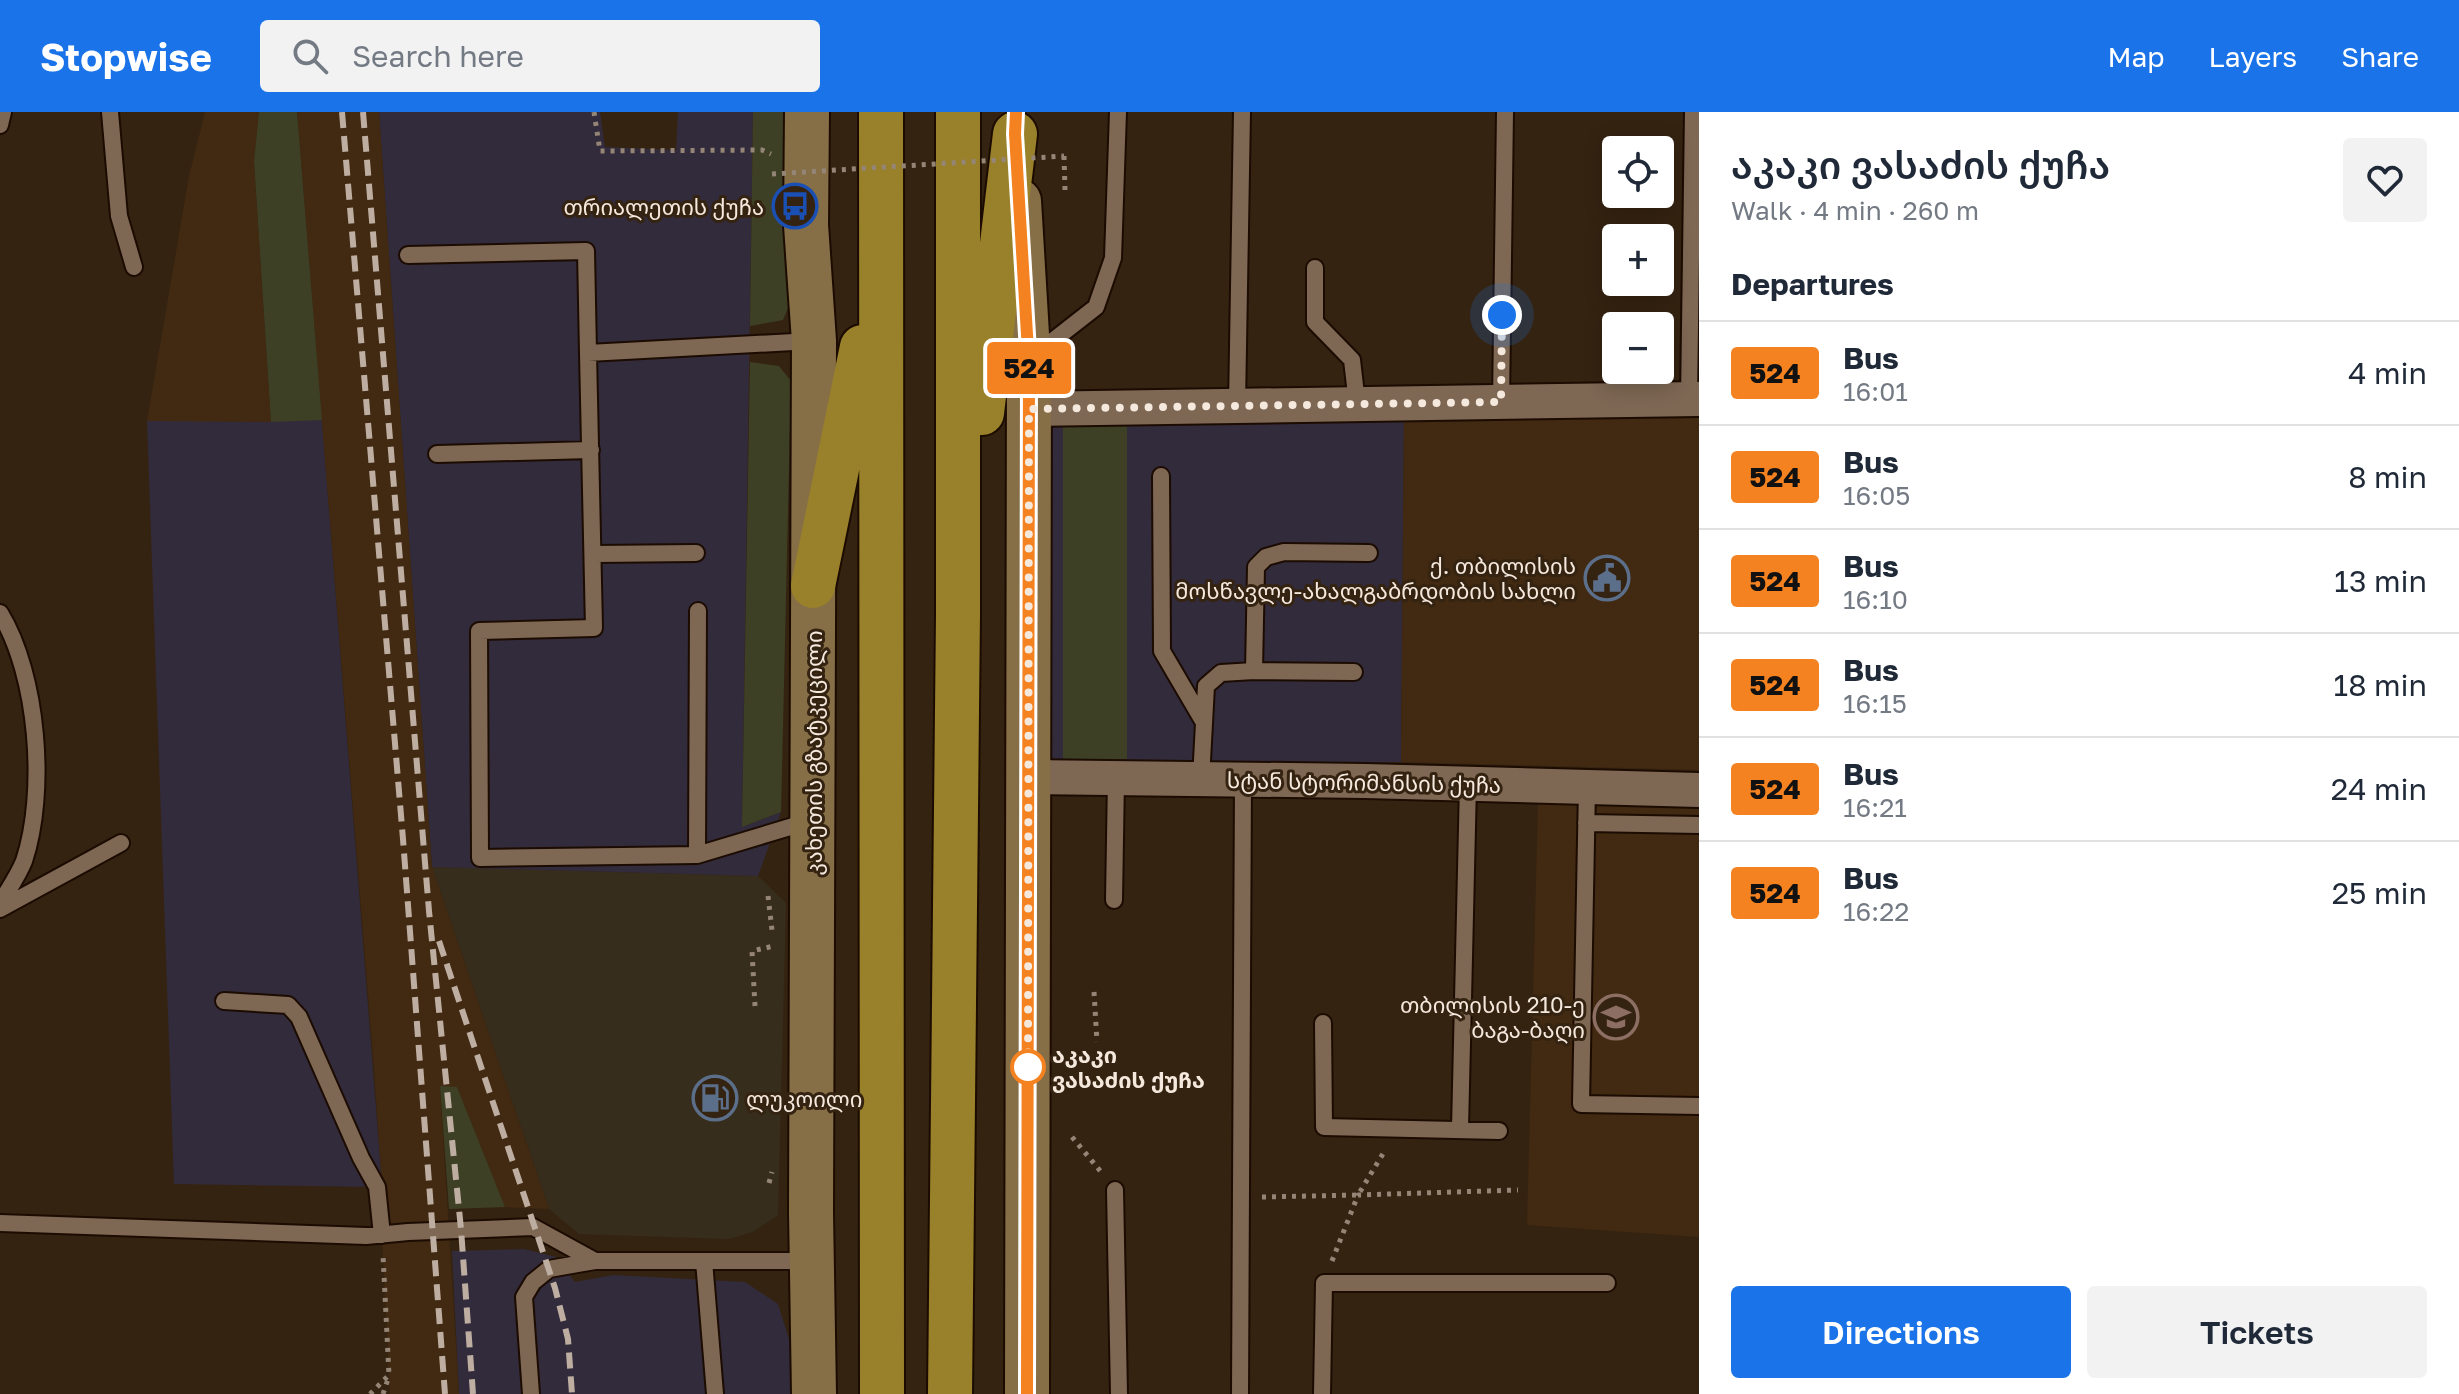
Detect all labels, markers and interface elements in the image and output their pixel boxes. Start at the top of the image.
search box [260,20,820,92]
text: Stopwise [40,34,212,79]
icon: search [288,34,332,78]
text: Search here [352,38,524,74]
text: Map [2107,40,2165,73]
text: Layers [2209,40,2297,73]
text: Share [2341,40,2419,73]
map controls [1602,136,1674,384]
button: locate [1602,136,1674,208]
button: heart [2343,138,2427,222]
text: აკაკი ვასაძის ქუჩა [1731,142,2110,187]
bus stop icon: თრიალეთის ქუჩა [771,182,819,230]
place label: თრიალეთის ქუჩა [563,193,764,221]
text: Walk · 4 min · 260 m [1731,195,1979,226]
button: + [1602,224,1674,296]
text: Departures [1731,266,1894,302]
your location [1482,295,1522,335]
button: − [1602,312,1674,384]
text: Bus [1843,340,1899,376]
line badge: 524 [983,342,1075,394]
text: 524 [1003,351,1055,384]
text: 4 min [2348,355,2427,391]
text: 524 [1749,356,1801,389]
text: 16:01 [1843,376,1908,407]
text: Bus [1843,444,1899,480]
text: 8 min [2348,459,2427,495]
text: 524 [1749,460,1801,493]
text: 16:05 [1843,480,1910,511]
text: Bus [1843,548,1899,584]
place label: ქ. თბილისის მოსწავლე-ახალგაბრდობის სახლი [1175,552,1576,605]
public building icon: ქ. თბილისის მოსწავლე-ახალგაბრდობის სახლი [1583,554,1631,602]
text: 13 min [2334,563,2427,599]
text: 524 [1749,564,1801,597]
text: 16:10 [1843,584,1908,615]
street label: კახეთის გზატკეცილი [800,630,828,876]
text: Bus [1843,652,1899,688]
text: 18 min [2334,667,2427,703]
text: 524 [1749,668,1801,701]
text: 16:15 [1843,688,1907,719]
text: Bus [1843,756,1899,792]
street label: სტან სტორიმანსის ქუჩა [1227,766,1501,798]
text: 24 min [2331,771,2427,807]
text: 524 [1749,772,1801,805]
text: 16:21 [1843,792,1907,823]
text: Bus [1843,860,1899,896]
text: 25 min [2332,875,2427,911]
text: 524 [1749,876,1801,909]
text: 16:22 [1843,896,1909,927]
place label: თბილისის 210-ე ბაგა-ბაღი [1400,991,1585,1044]
school or university icon: თბილისის 210-ე ბაგა-ბაღი [1592,993,1640,1041]
place label: აკაკი ვასაძის ქუჩა [1052,1041,1205,1093]
marker: აკაკი ვასაძის ქუჩა [1011,1050,1045,1084]
fuel station icon: ლუკოილი [691,1074,739,1122]
place label: ლუკოილი [746,1085,862,1113]
button: Directions [1731,1286,2071,1378]
button: Tickets [2087,1286,2427,1378]

